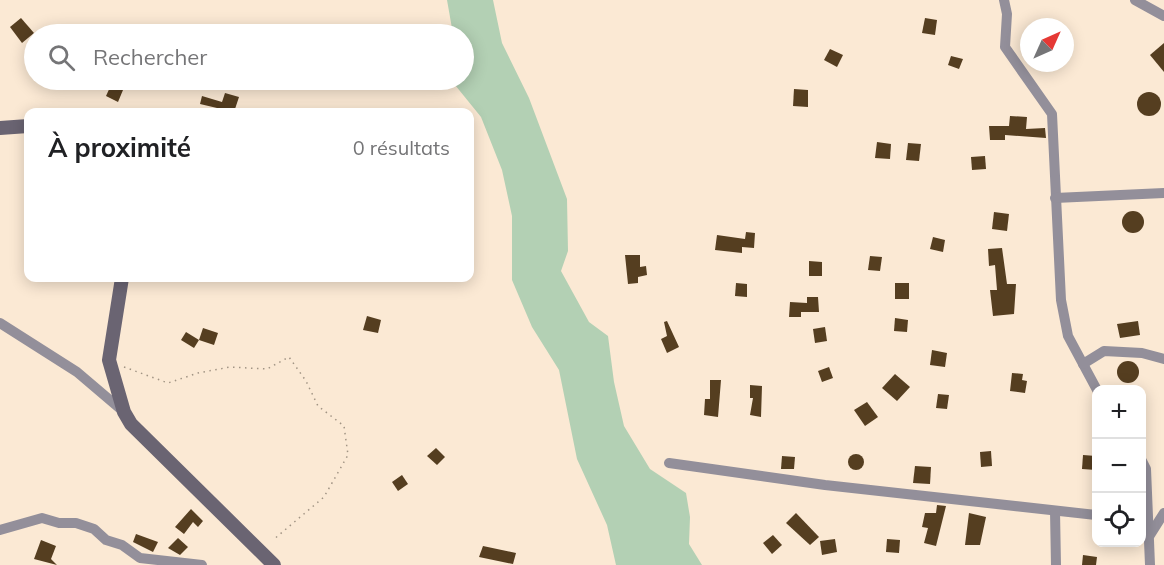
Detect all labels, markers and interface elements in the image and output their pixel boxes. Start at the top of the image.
north arrow [1020,18,1074,72]
search box [24,24,474,90]
icon: search [45,41,78,74]
text: Rechercher [93,43,207,71]
text: À proximité [48,131,191,164]
text: 0 résultats [353,135,450,160]
map controls [1092,385,1146,547]
button: + [1092,385,1146,439]
button: − [1092,439,1146,493]
button: locate [1092,493,1146,547]

